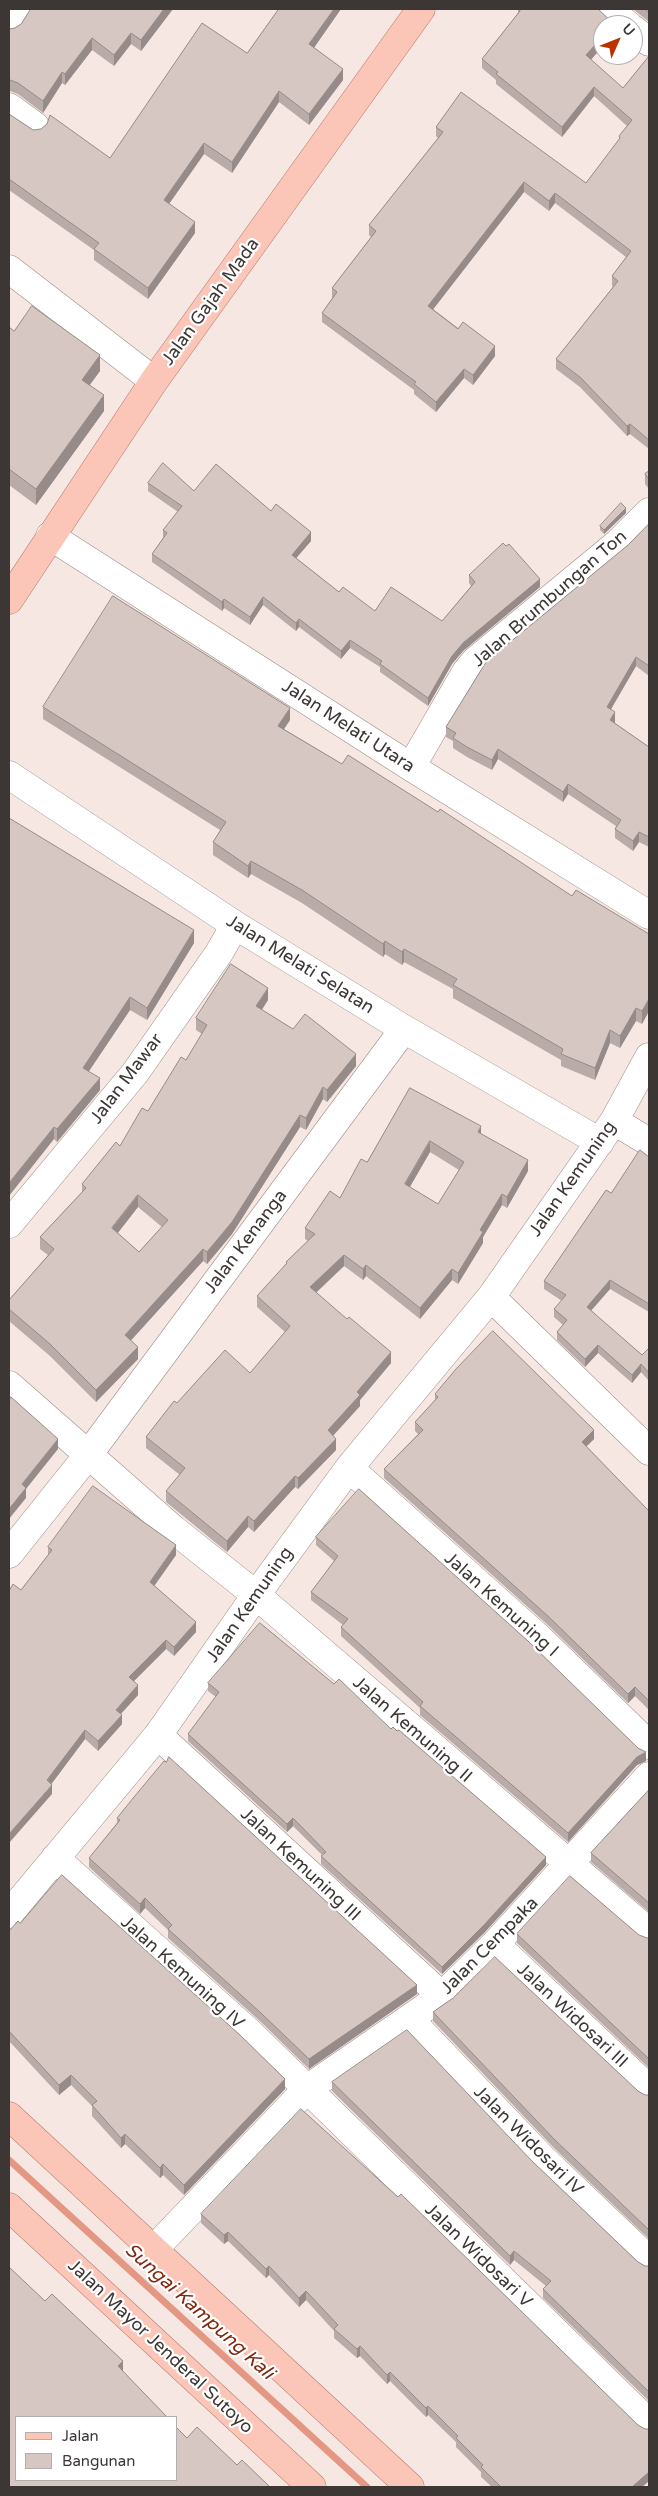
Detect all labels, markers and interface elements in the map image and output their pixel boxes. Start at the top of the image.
north arrow [593,15,643,65]
text: U [619,20,638,40]
street label: Jalan Gajah Mada [158,234,264,370]
street label: Jalan Brumbungan Ton [468,526,632,672]
street label: Jalan Melati Utara [278,676,418,778]
street label: Jalan Melati Selatan [222,911,378,1019]
street label: Jalan Mawar [86,1030,168,1128]
street label: Jalan Kemuning [525,1117,621,1241]
street label: Jalan Kenanga [200,1186,292,1298]
street label: Jalan Kemuning [202,1543,298,1667]
street label: Jalan Kemuning I [440,1548,562,1662]
street label: Jalan Kemuning II [348,1672,476,1788]
street label: Jalan Kemuning III [236,1804,364,1926]
street label: Jalan Cempaka [437,1893,543,1999]
street label: Jalan Kemuning IV [116,1912,248,2034]
street label: Jalan Widosari III [512,1959,632,2073]
street label: Jalan Widosari IV [469,2082,587,2200]
street label: Jalan Widosari V [420,2199,536,2313]
water label: Sungai Kampung Kali [120,2239,278,2385]
street label: Jalan Mayor Jenderal Sutoyo [63,2255,257,2439]
legend [15,2416,178,2481]
text: Bangunan [62,2452,135,2470]

